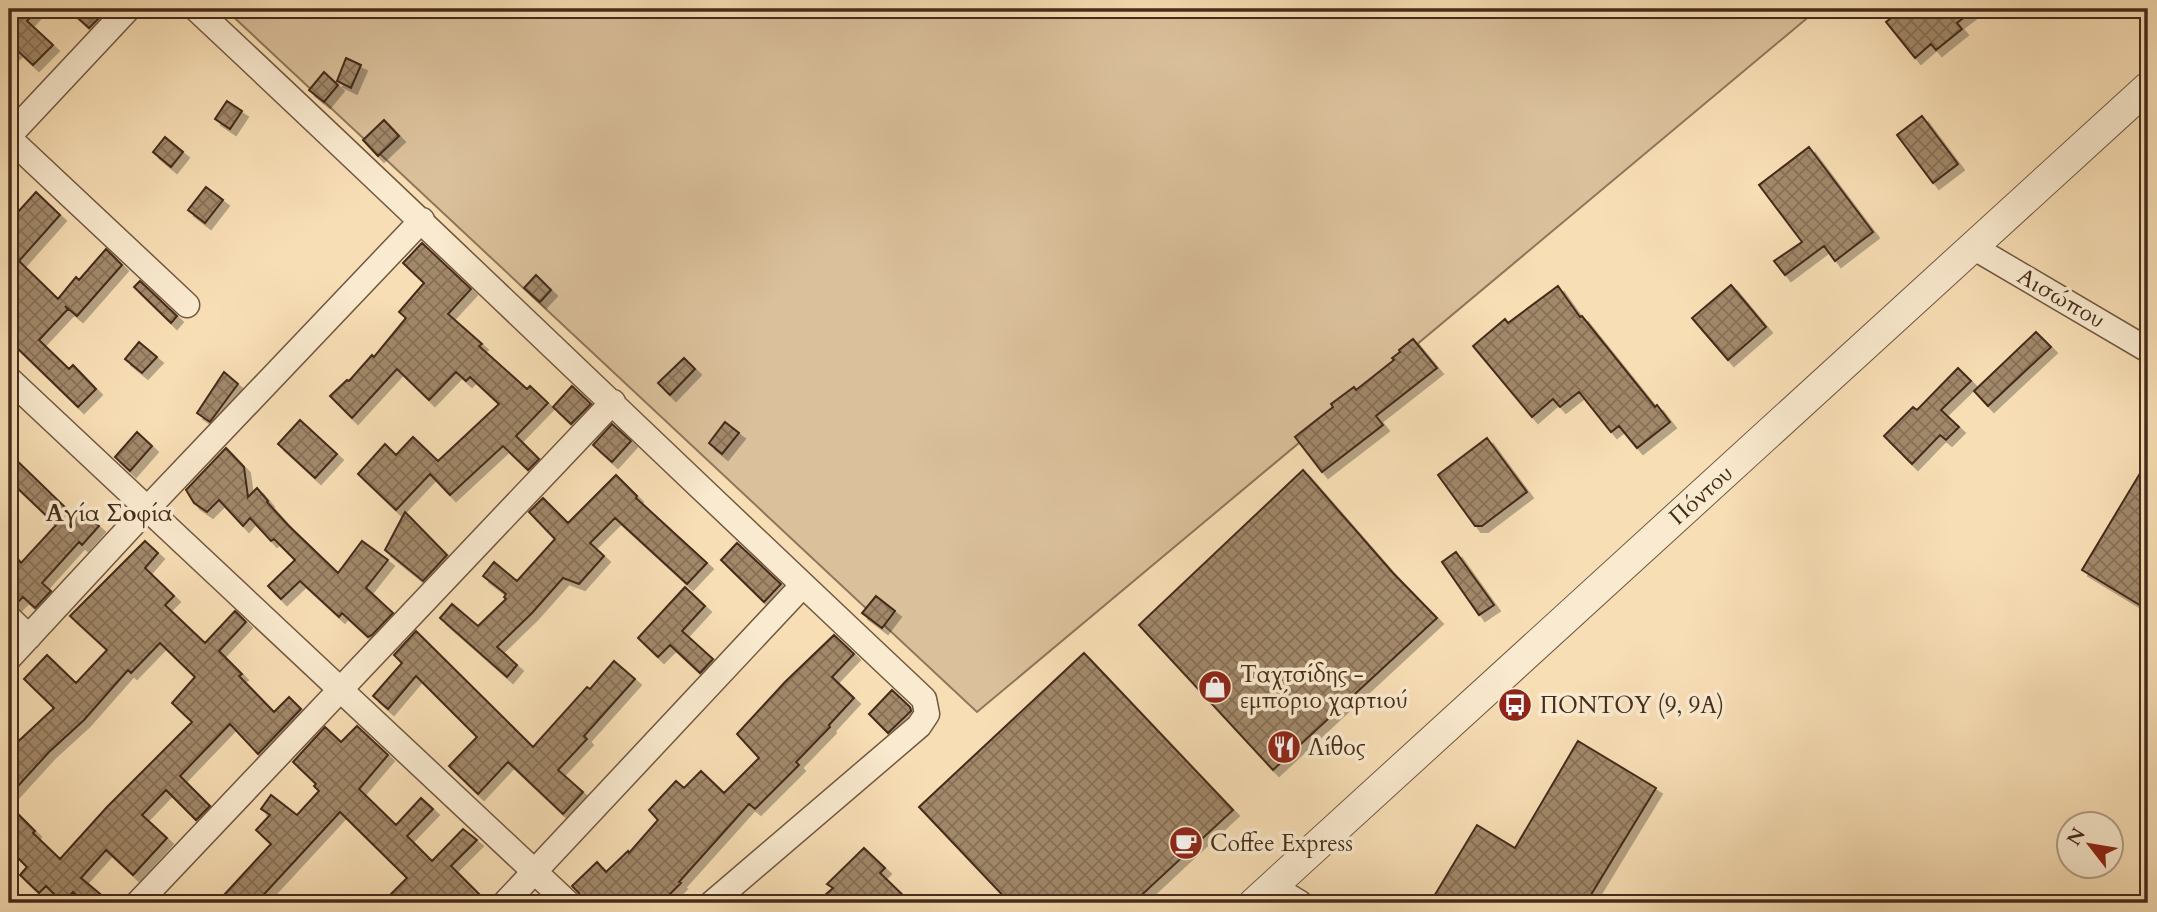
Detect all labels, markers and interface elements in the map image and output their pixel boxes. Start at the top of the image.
street label: Αισώπου [2012,261,2110,335]
street label: Πόντου [1662,458,1740,532]
district label: Αγία Σοφία [46,497,173,530]
place label: Ταχτσίδης - εμπόριο χαρτιού [1240,659,1408,716]
shop icon: Ταχτσίδης - εμπόριο χαρτιού [1196,668,1234,706]
bus stop icon: ΠΟΝΤΟΥ (9, 9Α) [1496,686,1534,724]
place label: ΠΟΝΤΟΥ (9, 9Α) [1540,690,1724,721]
restaurant icon: Λίθος [1265,728,1303,766]
place label: Λίθος [1308,732,1366,763]
north arrow [2056,810,2126,880]
text: N [2061,823,2092,851]
cafe icon: Coffee Express [1167,824,1205,862]
place label: Coffee Express [1210,828,1353,859]

